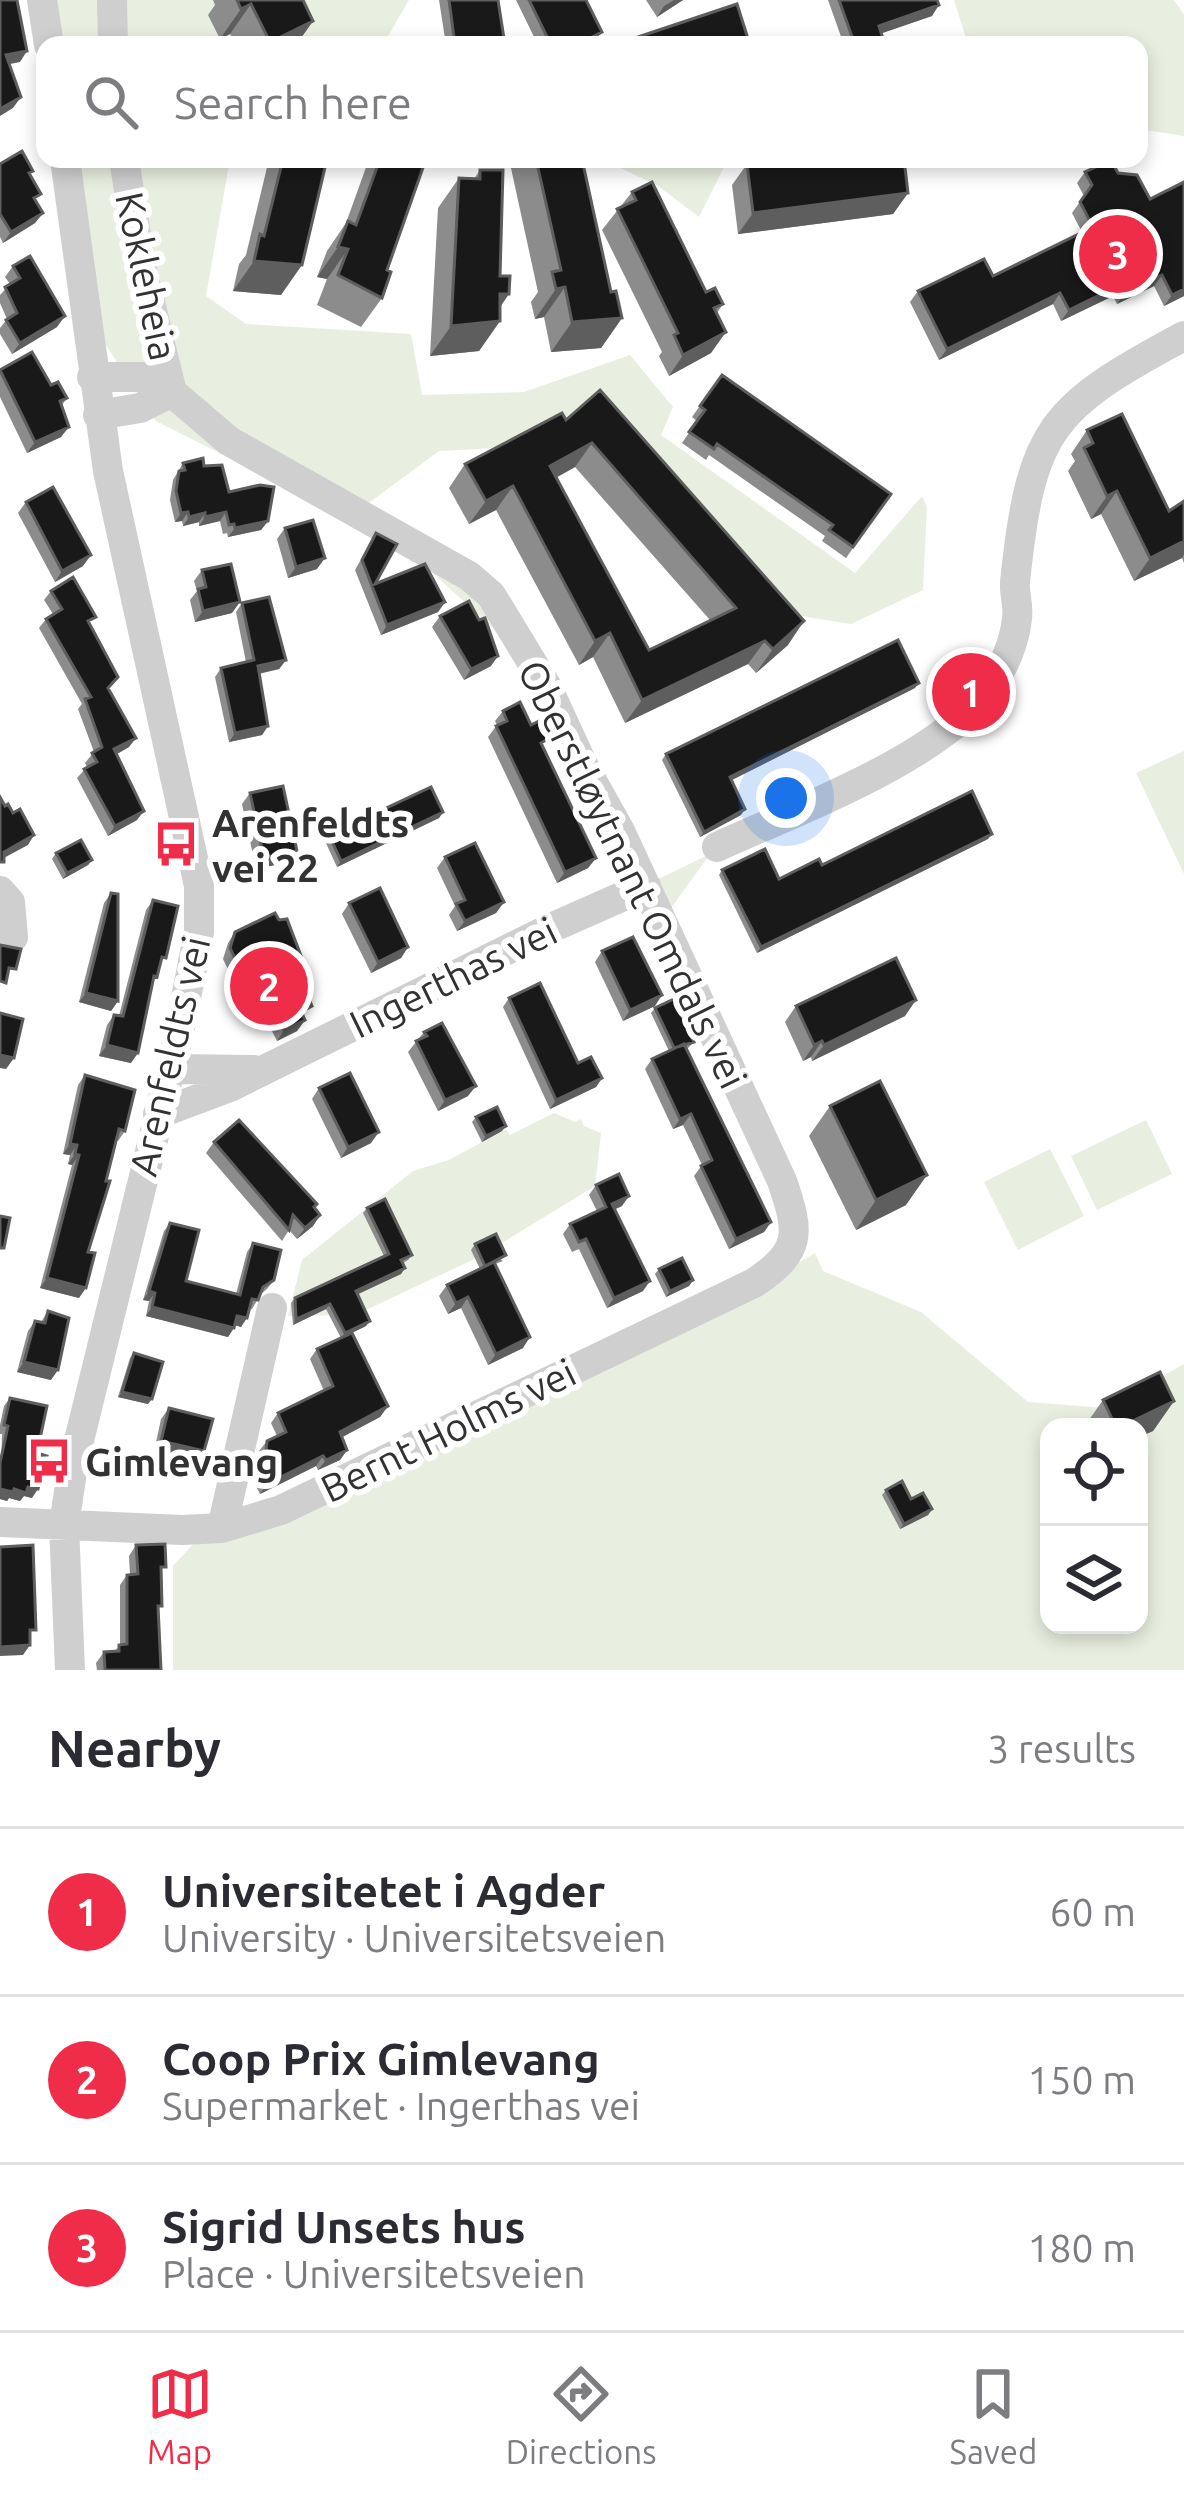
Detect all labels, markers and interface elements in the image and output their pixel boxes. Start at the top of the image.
search box [36,36,1148,168]
icon: search [78,69,144,135]
text: Search here [174,77,412,128]
street label: Kokleheia [108,188,186,364]
pin: 3 [1079,209,1157,299]
pin: 1 [932,647,1010,737]
street label: Oberstløytnant Omdals vei [511,653,755,1095]
your location [756,768,816,828]
place label: Arenfeldts vei 22 [212,801,409,889]
bus stop icon: Arenfeldts vei 22 [151,819,201,869]
street label: Ingerthas vei [343,908,563,1046]
street label: Arenfeldts vei [121,932,217,1180]
pin: 2 [230,941,308,1031]
street label: Bernt Holms vei [314,1350,582,1510]
map controls [1040,1418,1148,1634]
button: locate [1040,1418,1148,1526]
bus stop icon: Gimlevang [24,1436,74,1486]
place label: Gimlevang [85,1440,278,1483]
button: layers [1040,1526,1148,1634]
text: Nearby [48,1719,221,1777]
text: 3 results [987,1727,1136,1770]
text: Universitetet i Agder [162,1865,605,1916]
text: 1 [76,1890,98,1933]
text: 60 m [1049,1890,1136,1933]
text: University · Universitetsveien [162,1916,666,1959]
text: Coop Prix Gimlevang [162,2033,600,2084]
text: 2 [76,2058,98,2101]
text: 150 m [1027,2058,1136,2101]
text: Supermarket · Ingerthas vei [162,2084,640,2127]
text: Sigrid Unsets hus [162,2201,525,2252]
text: 3 [76,2226,98,2269]
text: 180 m [1027,2226,1136,2269]
text: Place · Universitetsveien [162,2252,585,2295]
tab: Map [147,2361,213,2470]
tab: Directions [506,2361,656,2470]
tab: Saved [950,2361,1037,2470]

